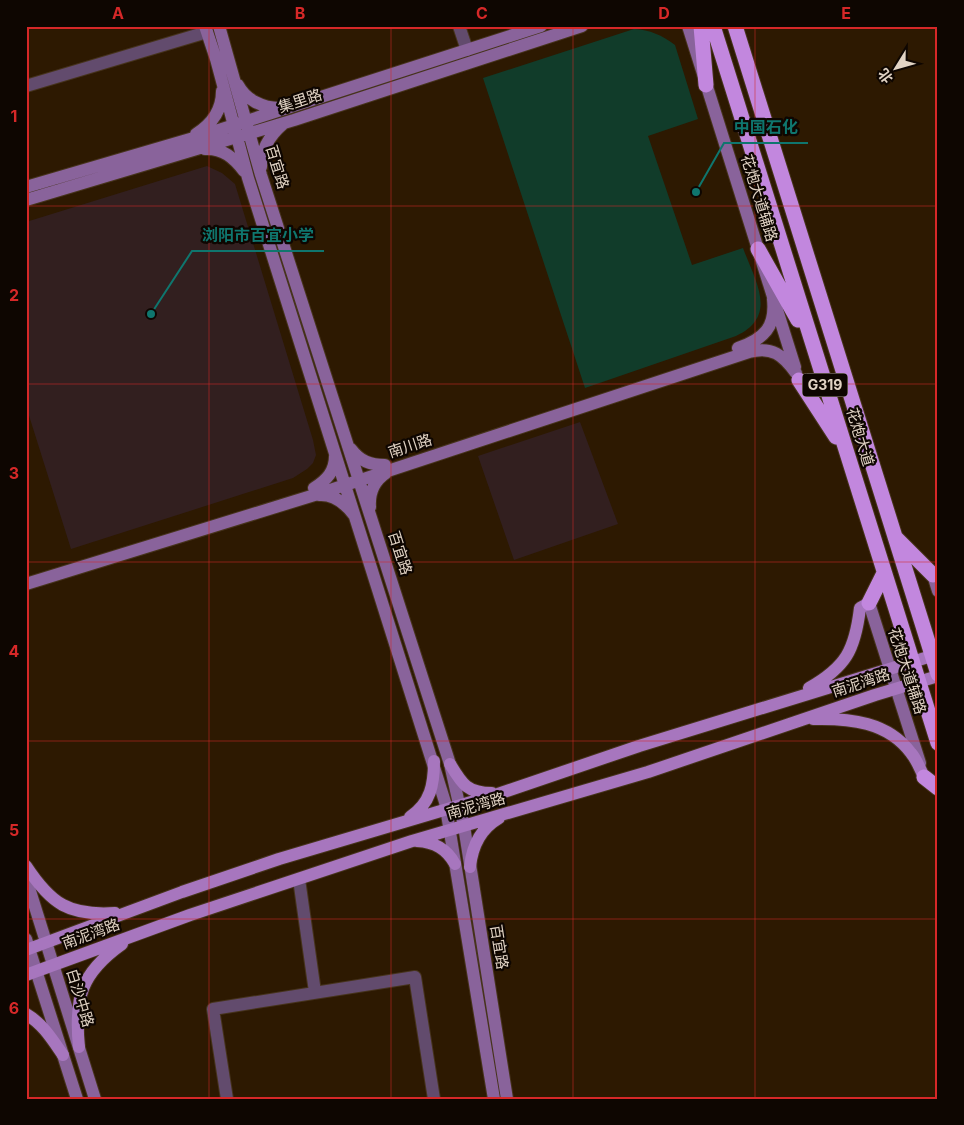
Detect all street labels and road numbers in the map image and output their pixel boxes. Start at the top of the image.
street label: 集里路 [276,85,324,117]
street label: 百宜路 [262,143,293,191]
street label: 花炮大道辅路 [737,152,782,244]
road number: G319 [802,374,848,396]
street label: 花炮大道 [843,405,878,468]
street label: 南川路 [386,430,434,462]
street label: 百宜路 [384,529,416,577]
street label: 花炮大道辅路 [885,625,930,717]
street label: 南泥湾路 [829,664,892,701]
street label: 南泥湾路 [444,788,507,823]
street label: 南泥湾路 [59,914,122,953]
street label: 百宜路 [487,923,512,971]
street label: 白沙中路 [63,966,98,1029]

